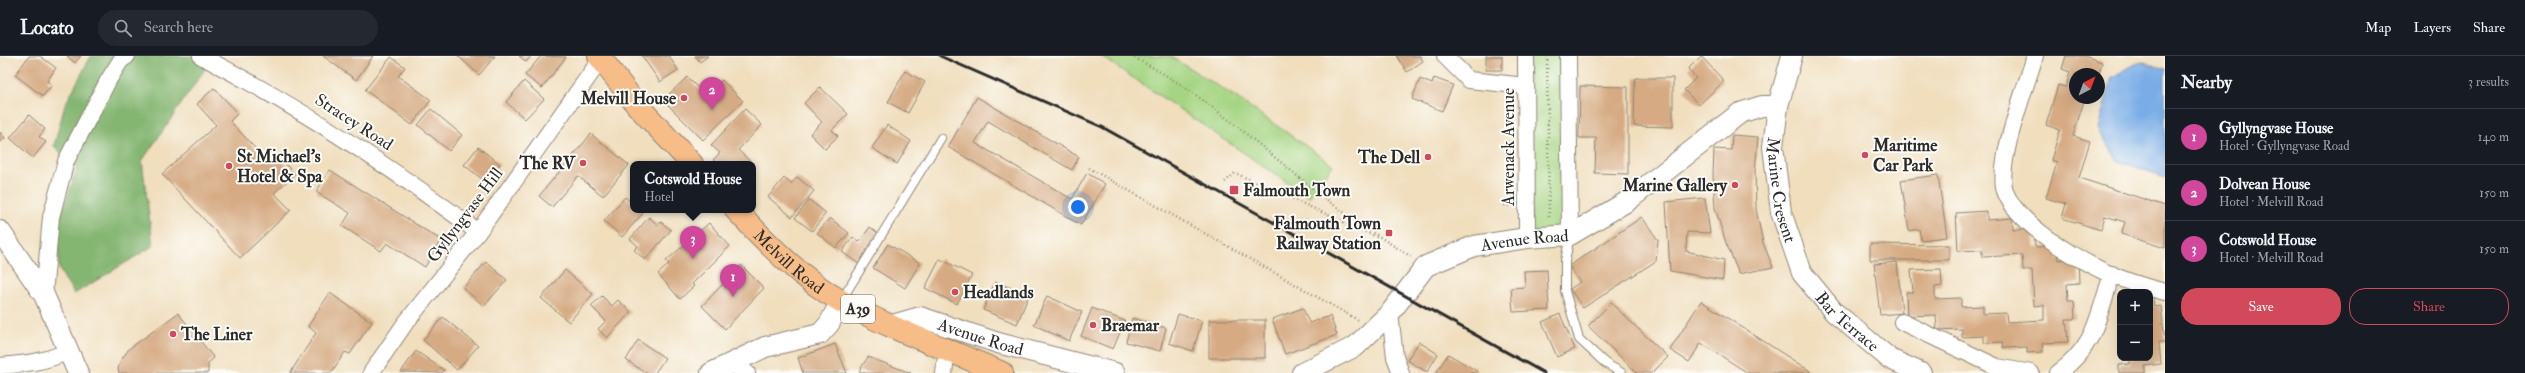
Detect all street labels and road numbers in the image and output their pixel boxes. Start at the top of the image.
street label: Arwenack Avenue [1498,88,1519,207]
street label: Stracey Road [310,89,398,156]
street label: Marine Cresent [1762,136,1801,246]
street label: Gyllyngvase Hill [423,163,509,267]
street label: Melvill Road [749,225,829,299]
street label: Avenue Road [1478,225,1570,256]
street label: Bar Terrace [1811,287,1884,356]
road number: A39 [841,295,875,323]
street label: Avenue Road [934,313,1026,360]

